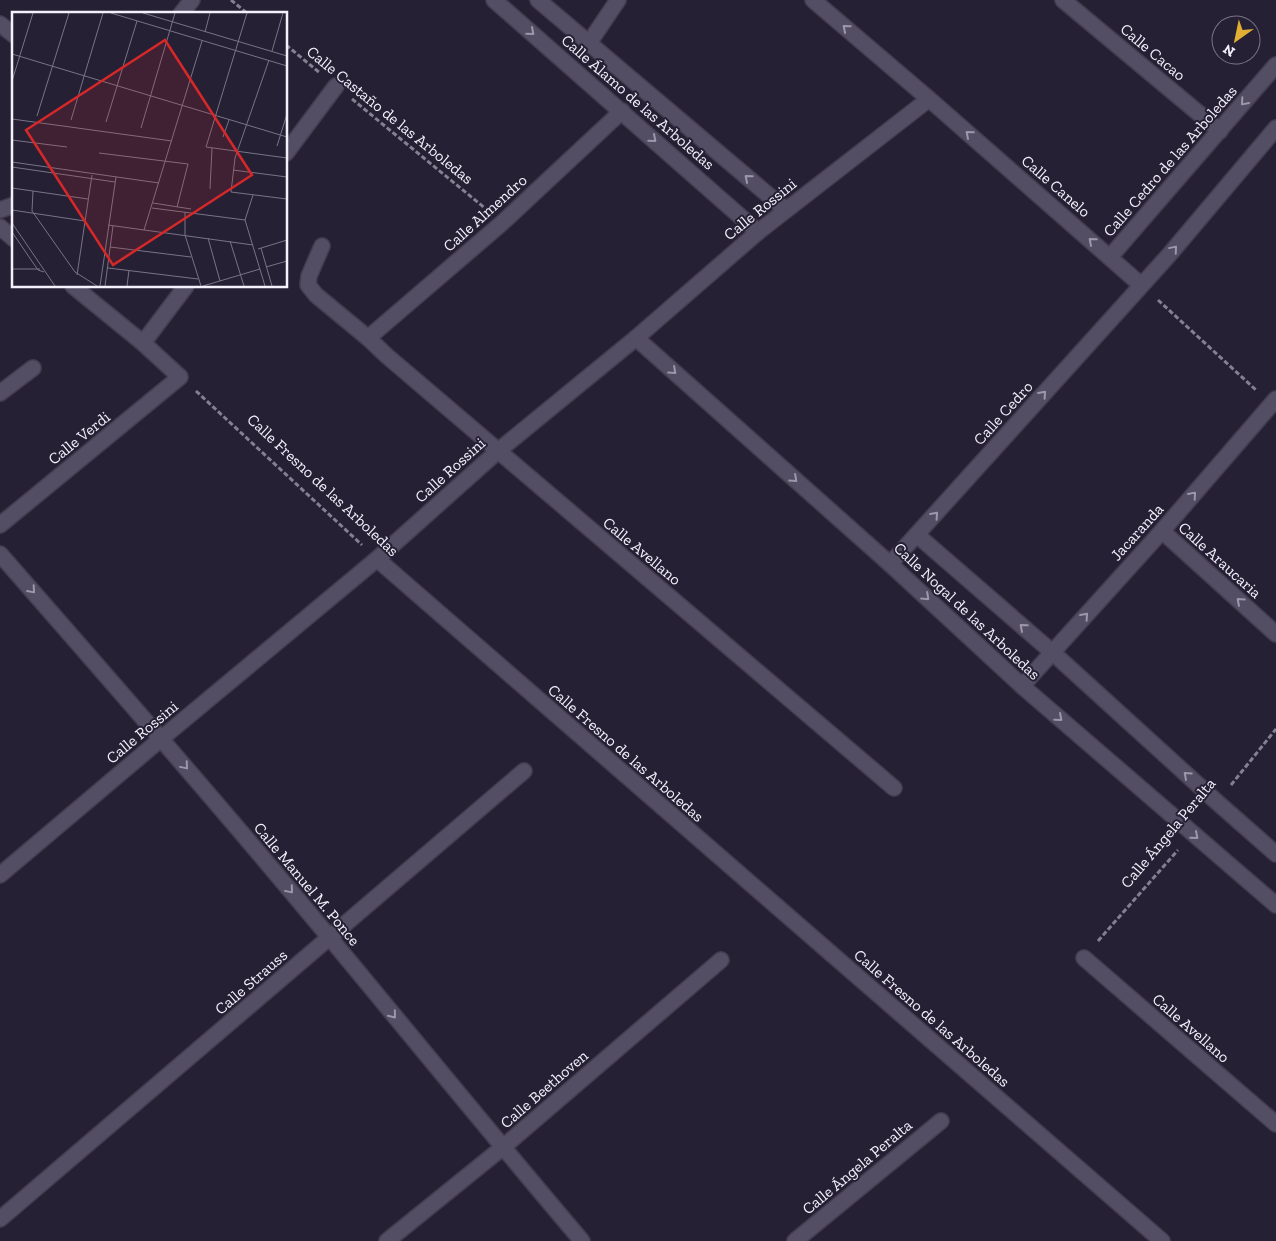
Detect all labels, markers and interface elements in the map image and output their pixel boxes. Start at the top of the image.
inset map [12,12,288,288]
north arrow [1211,15,1261,65]
street label: Calle Cacao [1117,19,1189,85]
one-way arrow [842,25,851,34]
one-way arrow [525,26,534,35]
street label: Calle Álamo de las Arboledas [558,30,718,174]
text: N [1220,40,1238,61]
street label: Calle Castaño de las Arboledas [303,42,477,188]
street label: Calle Cedro de las Arboledas [1099,82,1241,240]
one-way arrow [1241,97,1250,106]
one-way arrow [966,130,975,139]
one-way arrow [648,133,657,142]
street label: Calle Canelo [1018,151,1094,221]
street label: Calle Almendro [439,170,531,256]
street label: Calle Rossini [720,174,800,244]
one-way arrow [745,175,754,184]
one-way arrow [1088,237,1097,246]
one-way arrow [1168,245,1177,254]
one-way arrow [667,365,676,374]
street label: Calle Cedro [969,377,1037,449]
one-way arrow [1038,390,1047,399]
street label: Calle Verdi [44,407,114,469]
street label: Calle Fresno de las Arboledas [243,410,403,560]
street label: Calle Rossini [411,433,489,506]
one-way arrow [789,473,798,482]
one-way arrow [1188,492,1196,501]
street label: Jacaranda [1107,499,1168,564]
one-way arrow [929,511,938,520]
street label: Calle Avellano [599,513,685,589]
street label: Calle Araucaria [1175,518,1266,602]
street label: Calle Nogal de las Arboledas [890,538,1044,684]
one-way arrow [26,585,35,594]
one-way arrow [921,591,930,600]
one-way arrow [1236,598,1245,607]
one-way arrow [1079,613,1088,622]
one-way arrow [1020,624,1029,633]
street label: Calle Fresno de las Arboledas [544,680,708,826]
street label: Calle Rossini [102,696,182,767]
one-way arrow [1053,712,1062,721]
one-way arrow [179,760,188,769]
one-way arrow [1184,772,1193,781]
street label: Calle Ángela Peralta [1117,774,1220,892]
street label: Calle Manuel M. Ponce [250,818,364,950]
one-way arrow [1189,830,1198,839]
one-way arrow [284,884,293,893]
street label: Calle Strauss [211,945,291,1019]
street label: Calle Fresno de las Arboledas [850,945,1014,1091]
street label: Calle Avellano [1149,989,1233,1067]
one-way arrow [388,1009,396,1018]
street label: Calle Beethoven [496,1045,592,1132]
street label: Calle Ángela Peralta [798,1115,916,1218]

